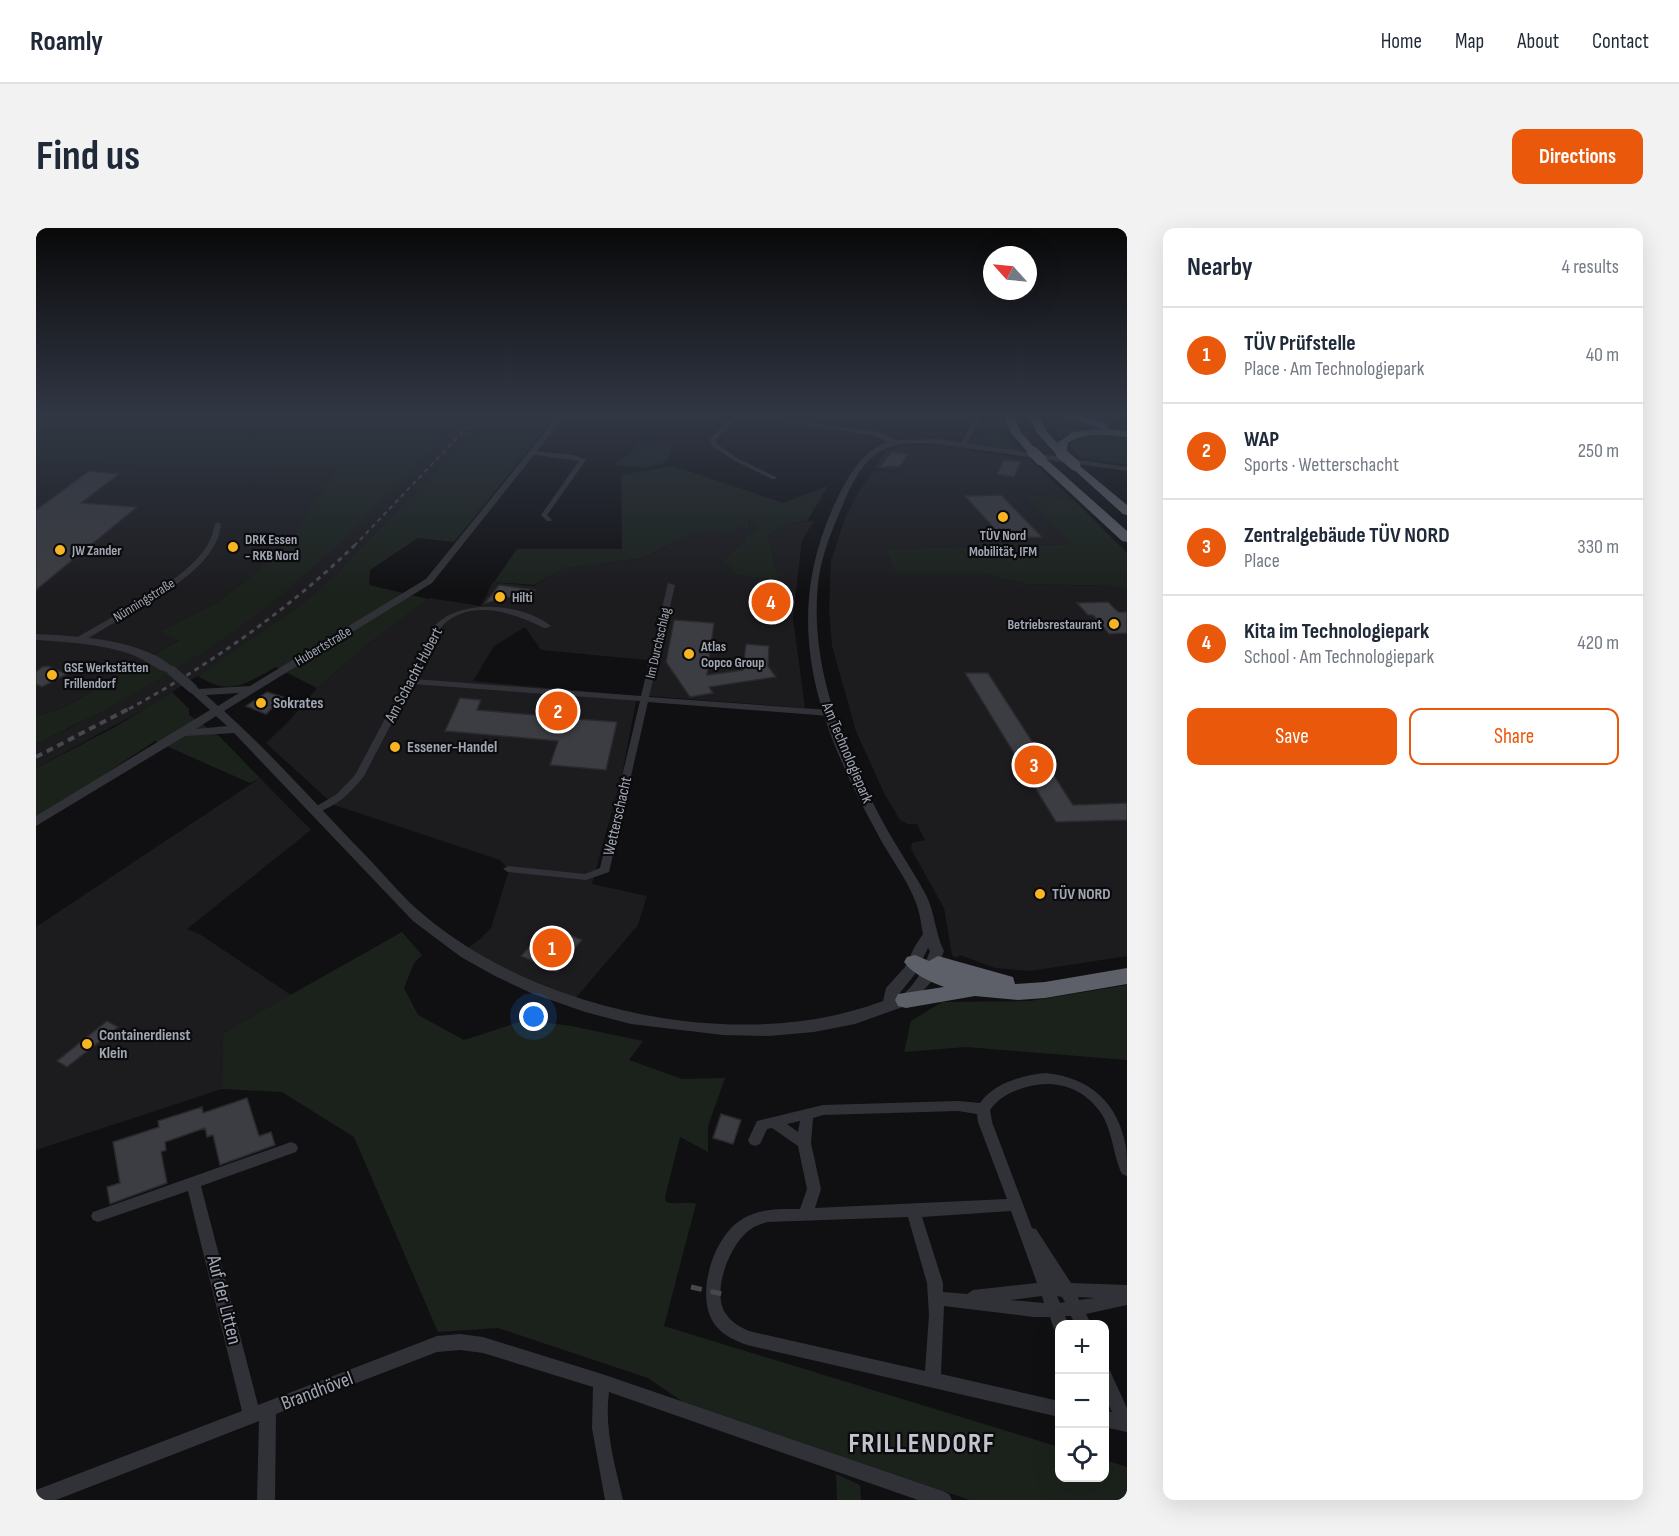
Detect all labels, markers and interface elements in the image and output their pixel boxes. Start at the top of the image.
text: Roamly [30,25,103,58]
text: Home [1381,29,1422,54]
text: Map [1455,29,1484,54]
text: About [1517,29,1559,54]
text: Contact [1592,29,1649,54]
button: Directions [1512,129,1643,184]
text: Find us [36,131,140,182]
north arrow [983,246,1037,300]
text: Nearby [1187,252,1253,283]
text: 4 results [1562,255,1619,279]
text: TÜV Prüfstelle [1244,330,1356,357]
text: 1 [1203,343,1210,367]
text: 40 m [1586,343,1619,367]
text: Place · Am Technologiepark [1244,357,1424,381]
text: WAP [1244,426,1279,453]
text: 2 [1202,439,1211,463]
text: 250 m [1578,439,1619,463]
text: Sports · Wetterschacht [1244,453,1399,477]
marker: TÜV Nord Mobilität, IFM [996,510,1010,524]
text: Zentralgebäude TÜV NORD [1244,522,1450,549]
place label: TÜV Nord Mobilität, IFM [969,527,1037,560]
place label: DRK Essen - RKB Nord [245,531,299,564]
text: 3 [1202,535,1211,559]
text: 330 m [1577,535,1619,559]
marker: DRK Essen - RKB Nord [226,540,240,554]
place label: JW Zander [71,542,122,559]
marker: JW Zander [53,543,67,557]
text: Place [1244,549,1280,573]
street label: Nünningstraße [110,574,178,626]
pin: 4 [752,580,790,625]
place label: Hilti [512,589,533,606]
marker: Hilti [493,590,507,604]
street label: Im Durchschlag [642,605,675,680]
place label: Betriebsrestaurant [1007,616,1102,633]
marker: Betriebsrestaurant [1107,617,1121,631]
text: Kita im Technologiepark [1244,618,1429,645]
street label: Hubertstraße [292,623,354,669]
street label: Am Schacht Hubert [381,624,447,727]
text: 4 [1202,631,1211,655]
text: 420 m [1577,631,1619,655]
place label: Atlas Copco Group [700,638,764,671]
text: School · Am Technologiepark [1244,645,1434,669]
marker: Atlas Copco Group [682,647,696,661]
place label: GSE Werkstätten Frillendorf [64,659,148,692]
marker: GSE Werkstätten Frillendorf [45,668,59,682]
pin: 2 [538,688,578,734]
place label: Sokrates [273,694,323,713]
marker: Sokrates [254,696,268,710]
street label: Am Technologiepark [817,699,877,806]
button: Save [1187,708,1397,765]
button: Share [1409,708,1619,765]
place label: Essener-Handel [407,738,497,757]
marker: Essener-Handel [388,740,402,754]
pin: 3 [1014,742,1054,788]
street label: Wetterschacht [600,775,636,857]
place label: TÜV NORD [1052,885,1111,904]
marker: TÜV NORD [1033,887,1047,901]
pin: 1 [532,926,572,970]
your location [519,1002,548,1031]
place label: Containerdienst Klein [99,1026,191,1063]
marker: Containerdienst Klein [80,1037,94,1051]
street label: Auf der Litten [201,1252,247,1347]
map controls [1055,1320,1109,1482]
button: + [1055,1320,1109,1374]
street label: Brandhövel [278,1366,356,1416]
button: − [1055,1374,1109,1428]
district label: FRILLENDORF [848,1428,996,1460]
button: locate [1055,1428,1109,1482]

